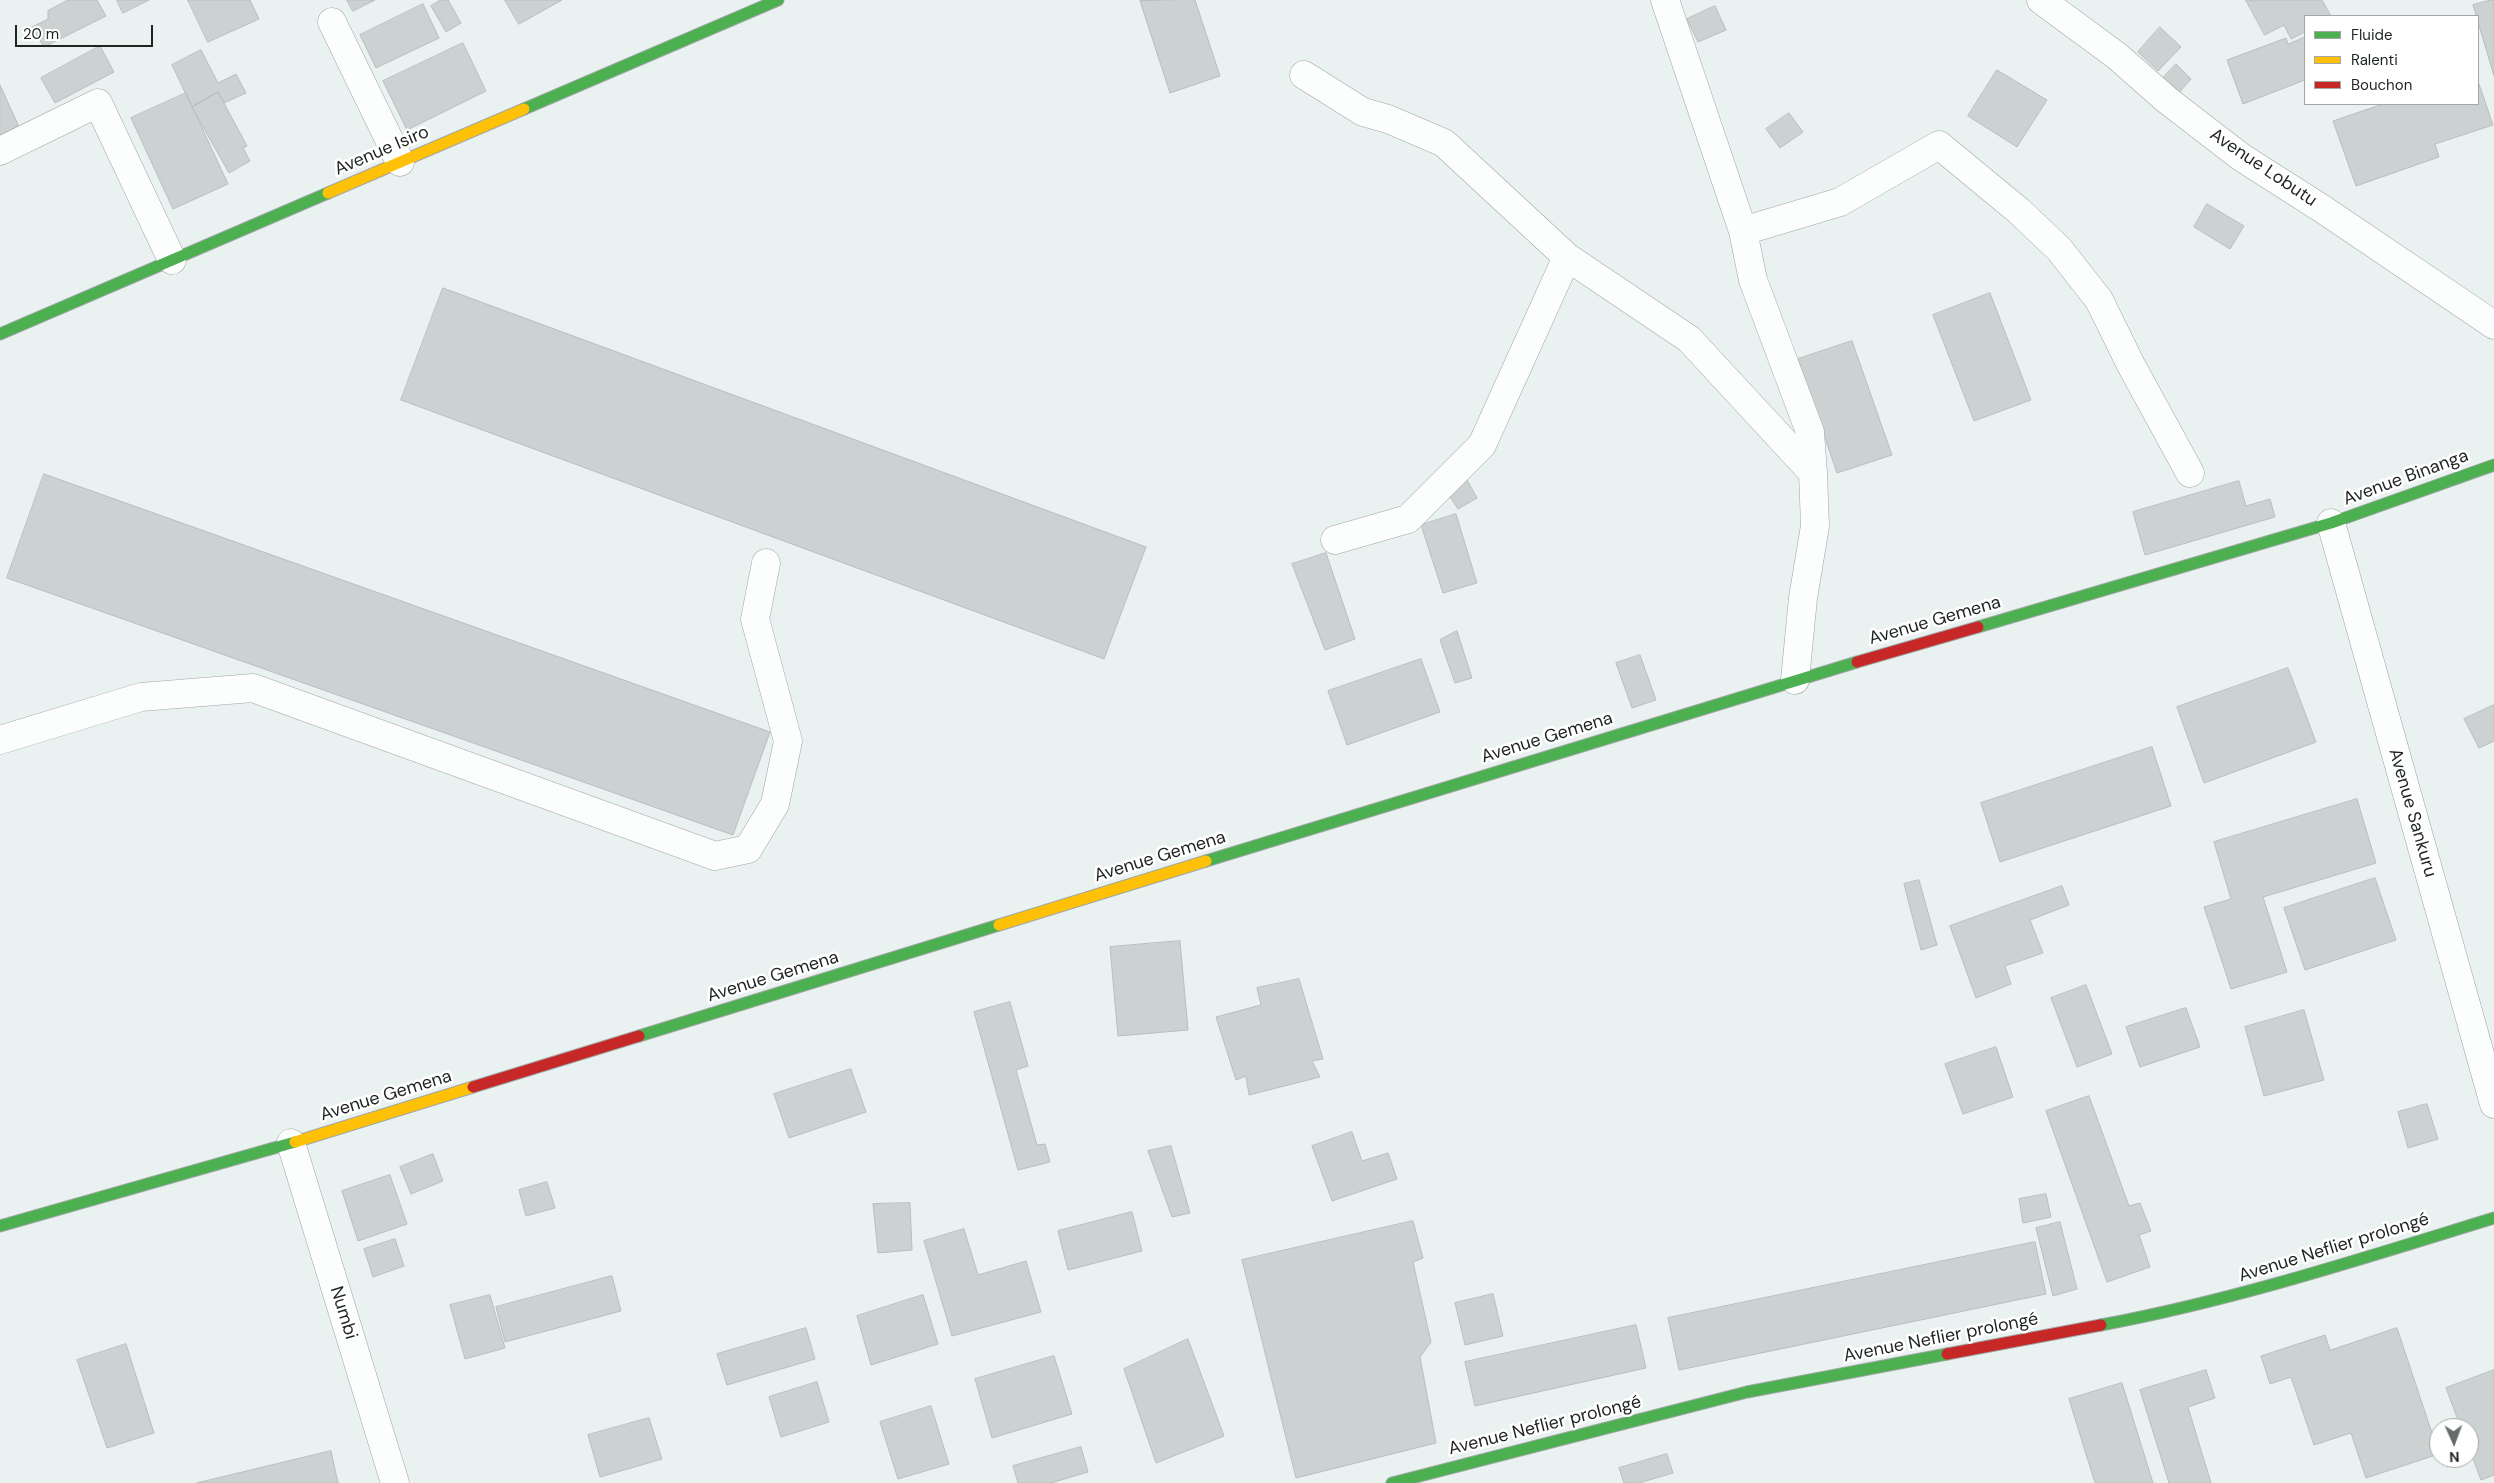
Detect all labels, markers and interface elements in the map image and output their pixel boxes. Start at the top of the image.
scale bar [18,15,155,47]
legend [2304,15,2479,105]
text: 20 m [23,24,59,44]
text: Fluide [2351,25,2393,45]
text: Ralenti [2351,50,2398,70]
text: Bouchon [2351,75,2412,95]
street label: Avenue Isiro [332,121,432,181]
street label: Avenue Lobutu [2205,124,2321,212]
street label: Avenue Binanga [2341,445,2471,511]
street label: Avenue Gemena [1867,592,2003,650]
street label: Avenue Gemena [1479,708,1615,768]
street label: Avenue Sankuru [2383,746,2441,880]
street label: Avenue Gemena [1092,827,1228,887]
street label: Avenue Gemena [705,947,841,1007]
street label: Avenue Gemena [318,1066,454,1126]
street label: Avenue Neflier prolongé [2236,1209,2432,1287]
street label: Numbi [325,1284,361,1342]
street label: Avenue Neflier prolongé [1842,1309,2040,1367]
street label: Avenue Neflier prolongé [1446,1392,1644,1460]
north arrow [2429,1418,2479,1468]
text: N [2449,1448,2460,1466]

